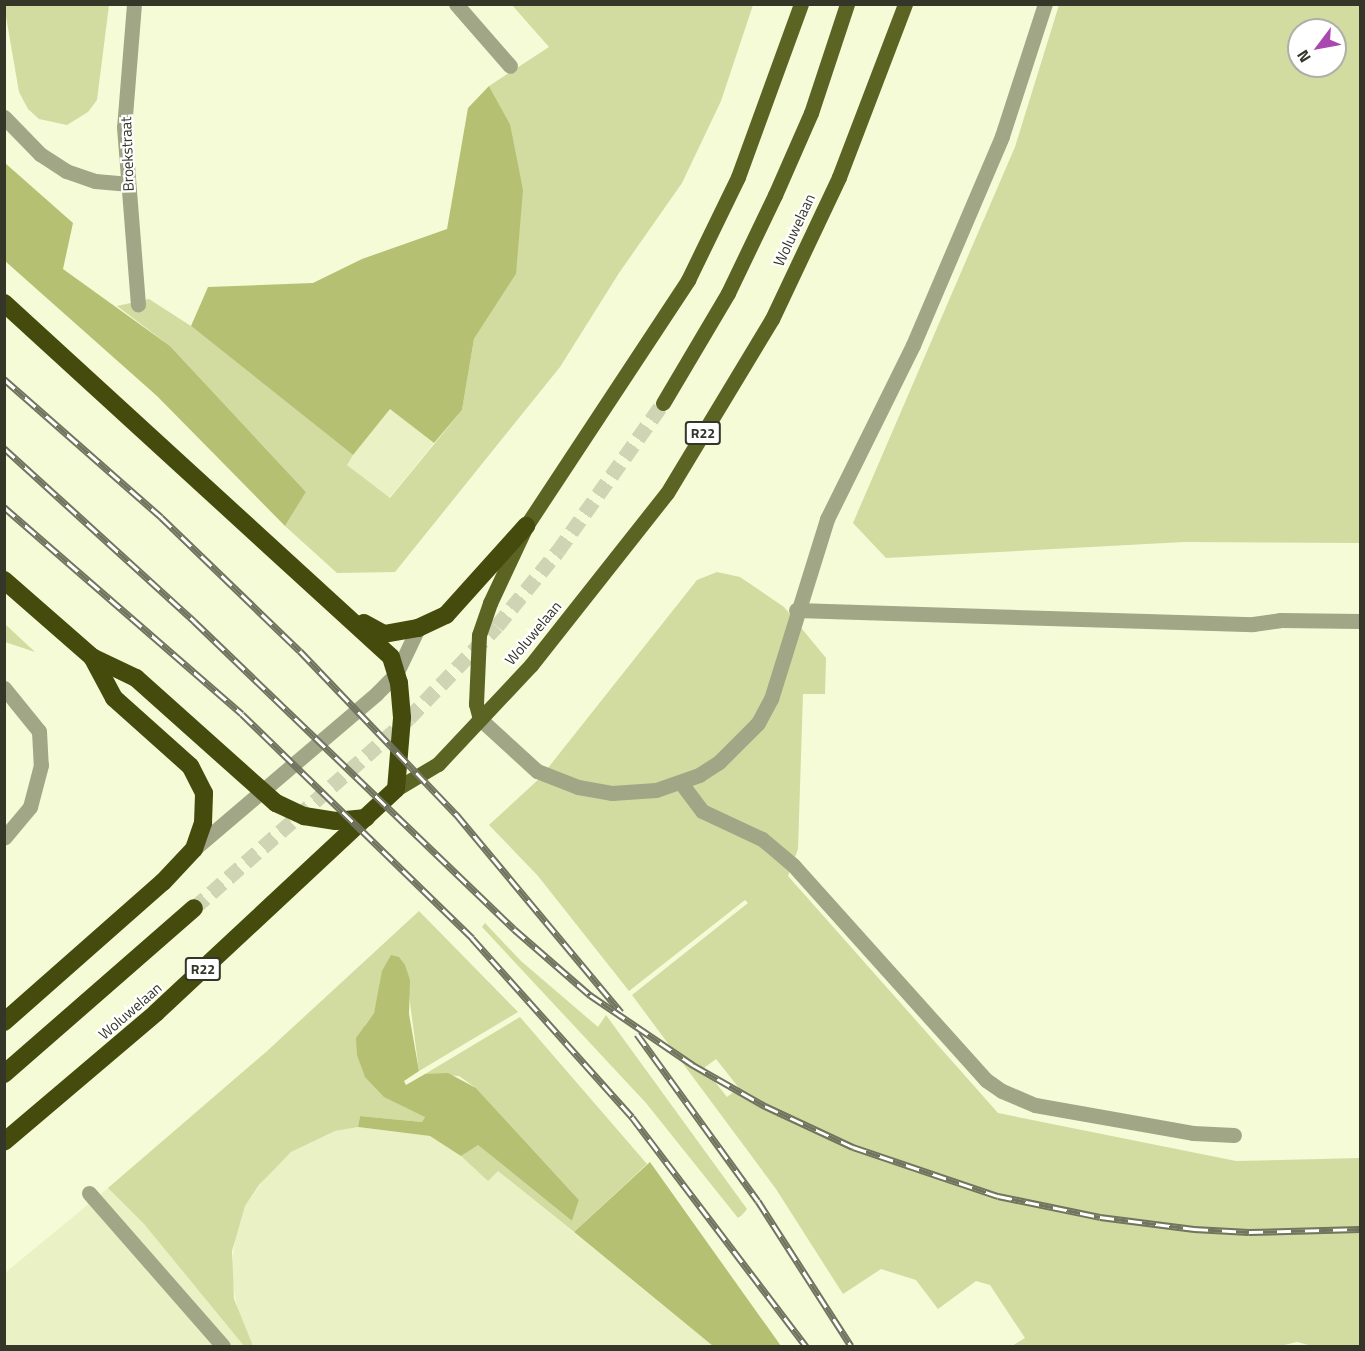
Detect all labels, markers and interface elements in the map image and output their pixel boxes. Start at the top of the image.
north arrow [1287,18,1347,78]
text: N [1290,45,1317,68]
street label: Broekstraat [117,116,137,192]
street label: Woluwelaan [769,191,819,269]
road number: R22 [684,422,722,444]
street label: Woluwelaan [501,597,565,669]
road number: R22 [184,958,222,980]
street label: Woluwelaan [95,979,165,1043]

